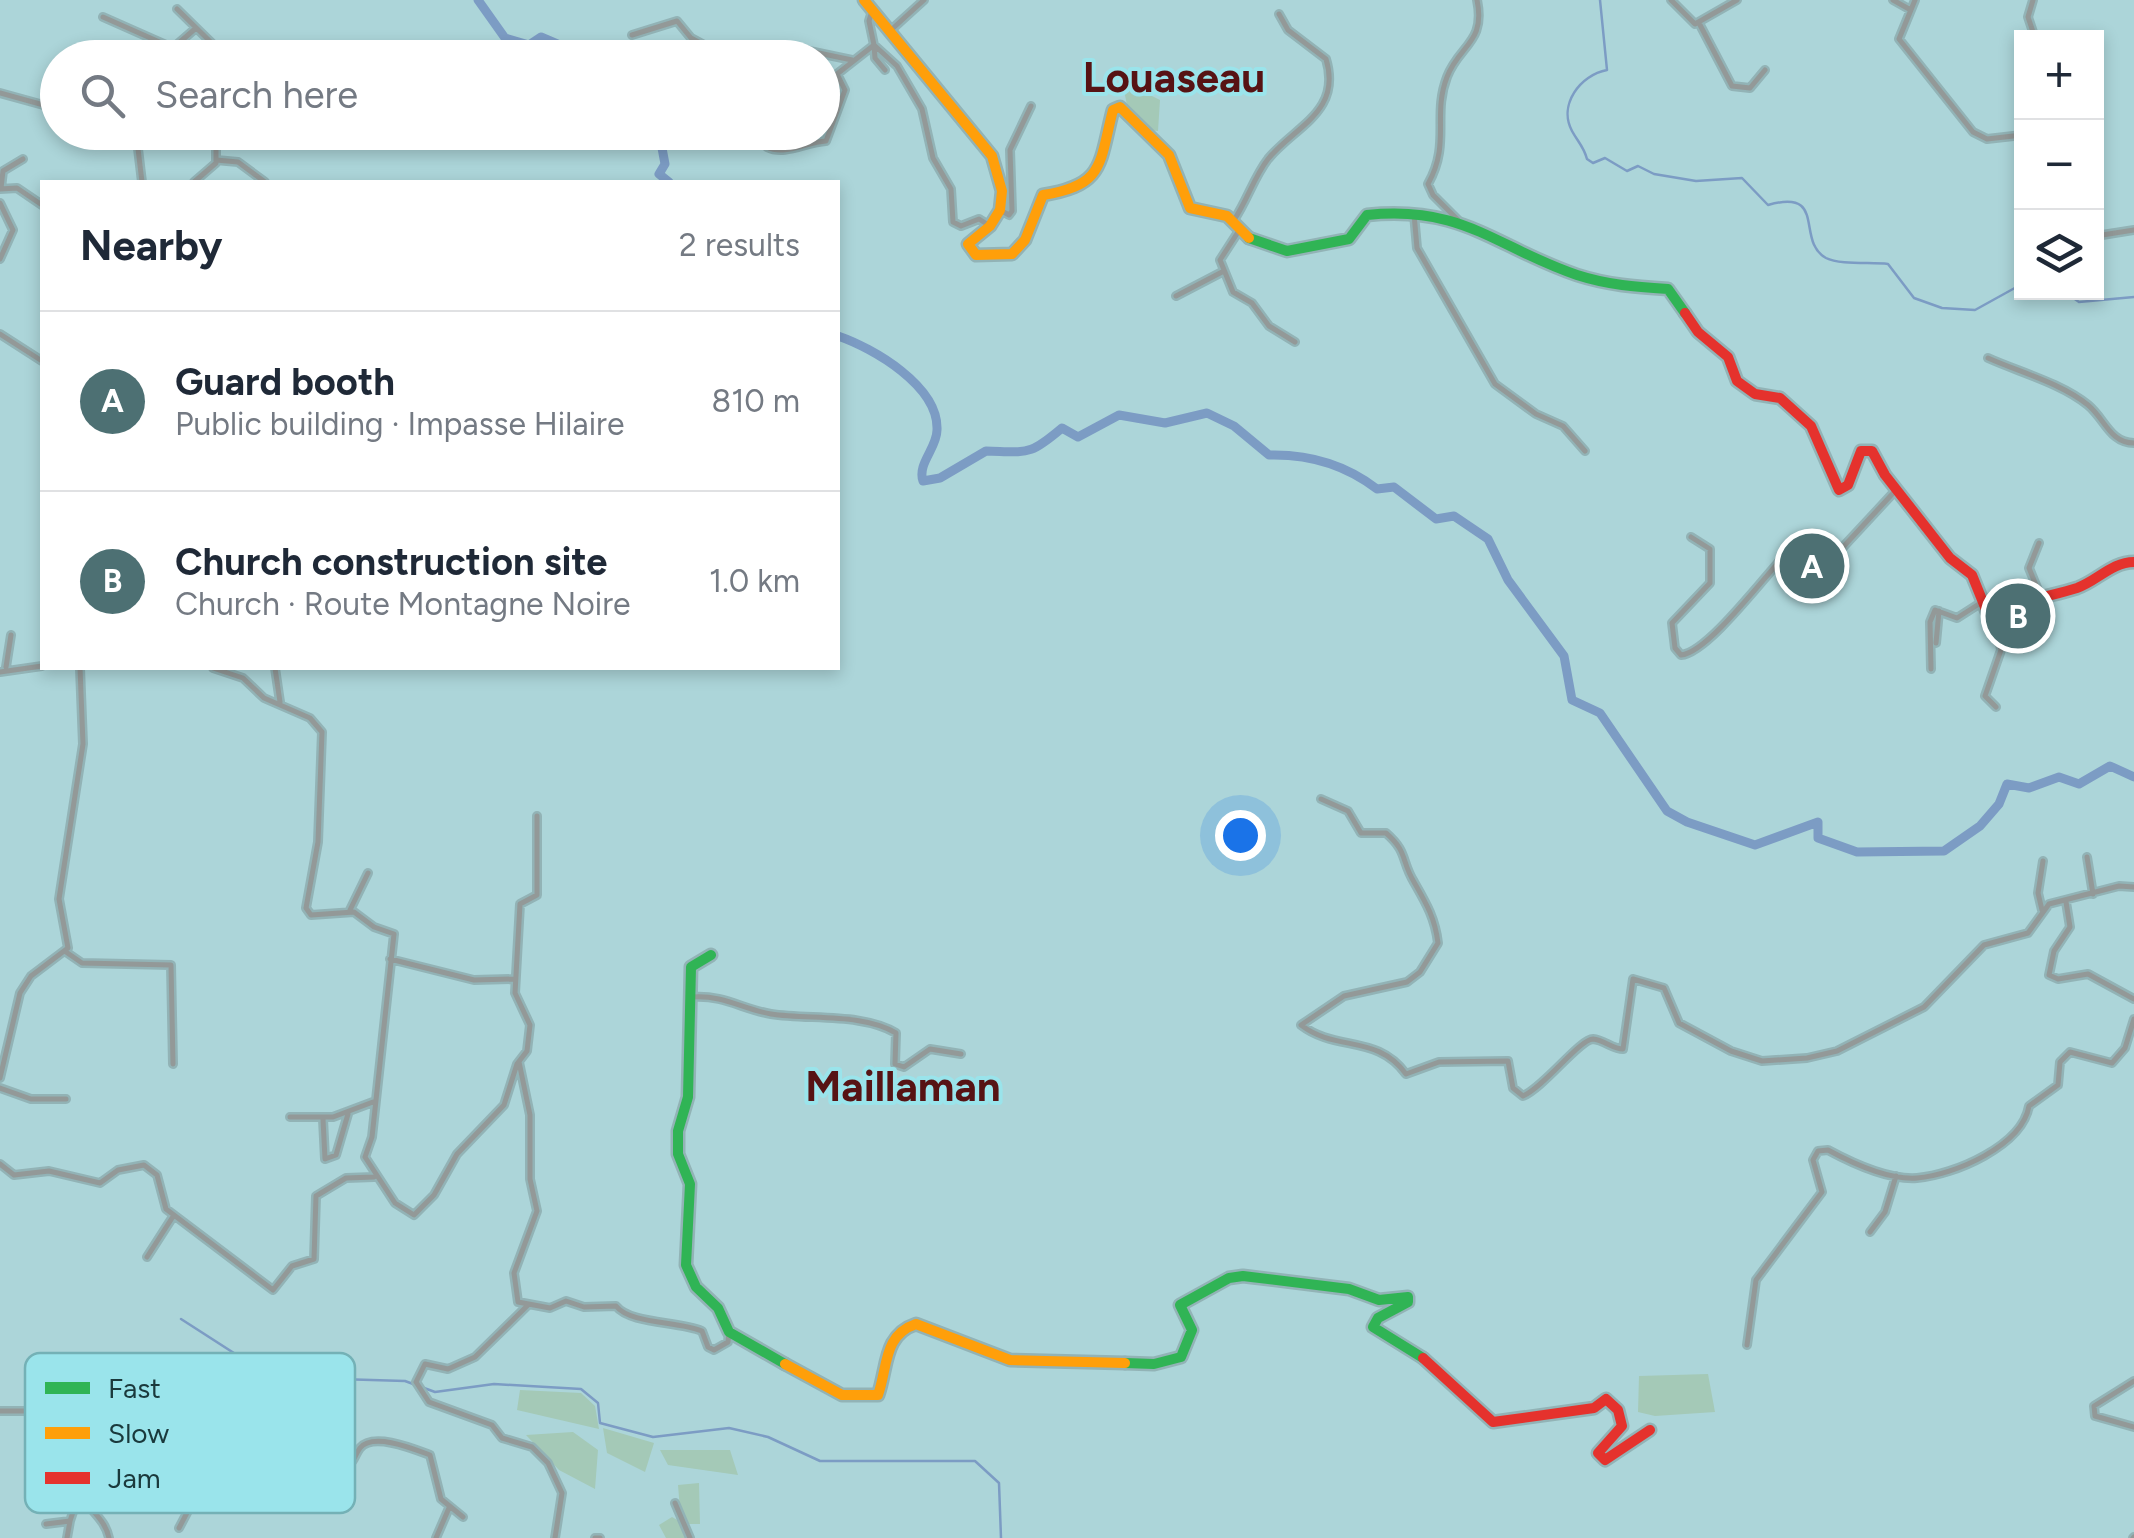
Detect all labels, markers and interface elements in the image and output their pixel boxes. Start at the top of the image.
map controls [2014,30,2104,300]
button: + [2014,30,2104,120]
search box [40,40,840,150]
district label: Louaseau [1083,52,1265,103]
icon: search [75,68,130,123]
text: Search here [155,72,358,118]
button: − [2014,120,2104,210]
button: layers [2014,210,2104,300]
text: Nearby [80,220,222,271]
text: 2 results [679,226,800,264]
text: Guard booth [175,359,395,405]
text: A [101,382,124,420]
text: 810 m [711,382,800,420]
text: Public building · Impasse Hilaire [175,405,624,443]
pin: A [1780,528,1844,604]
text: Church construction site [175,539,607,585]
text: B [103,562,122,600]
text: 1.0 km [709,562,800,600]
pin: B [1986,578,2050,654]
text: Church · Route Montagne Noire [175,585,630,623]
your location [1215,810,1266,861]
district label: Maillaman [805,1061,1001,1112]
legend [25,1353,355,1513]
text: Fast [108,1371,161,1405]
text: Slow [108,1416,169,1450]
text: Jam [108,1461,161,1495]

